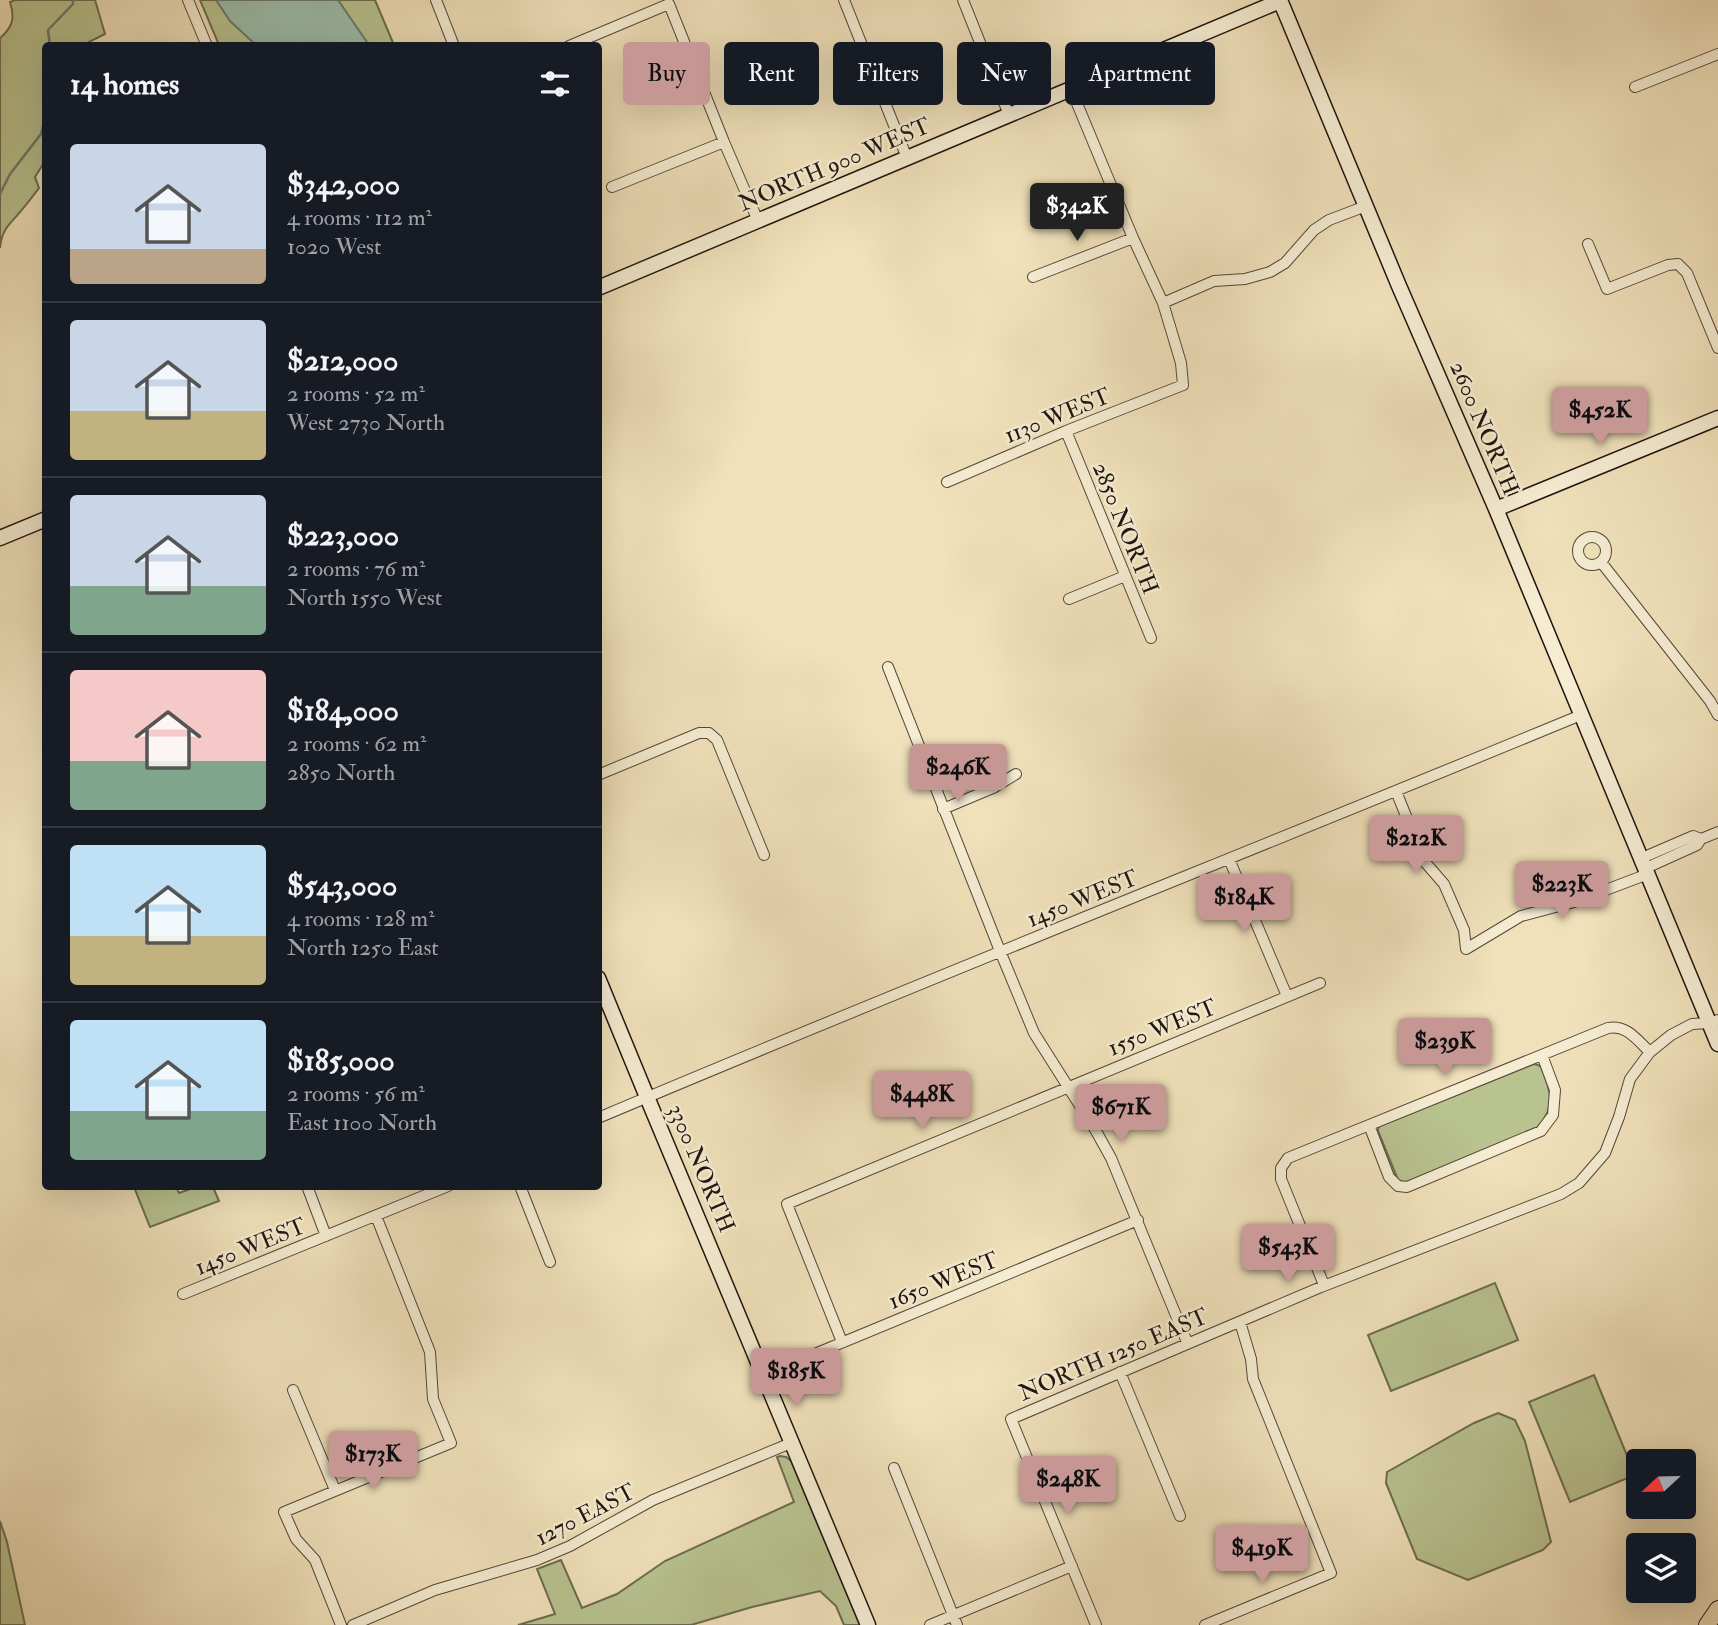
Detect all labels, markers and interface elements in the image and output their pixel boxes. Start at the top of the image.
chip: Buy [623,42,710,105]
chip: Rent [724,42,819,105]
chip: Filters [833,42,943,105]
chip: New [957,42,1051,105]
chip: Apartment [1065,42,1215,105]
icon: filters [536,65,574,103]
text: 14 homes [70,66,179,103]
street label: NORTH 900 WEST [734,111,934,218]
text: $342,000 [287,166,400,203]
icon: home [126,172,210,256]
pin: $342K [1028,184,1126,243]
text: $342K [1046,191,1108,220]
text: 4 rooms · 112 m² [287,203,432,232]
text: 1020 West [287,232,381,261]
text: $212,000 [287,342,398,379]
icon: home [126,348,210,432]
street label: 2600 NORTH [1443,357,1526,499]
text: 2 rooms · 52 m² [287,379,425,408]
street label: 1130 WEST [1000,381,1114,450]
pin: $452K [1551,388,1649,447]
text: $452K [1568,395,1632,424]
text: West 2730 North [287,408,445,437]
street label: 2850 NORTH [1086,458,1165,598]
text: $223,000 [287,517,399,554]
icon: home [126,523,210,607]
text: 2 rooms · 76 m² [287,554,425,583]
text: North 1550 West [287,583,442,612]
text: $184,000 [287,692,399,729]
icon: home [126,698,210,782]
text: 2 rooms · 62 m² [287,729,426,758]
pin: $246K [909,744,1007,804]
text: $246K [926,752,990,781]
text: 2850 North [287,758,395,787]
pin: $212K [1367,816,1465,875]
text: $212K [1386,823,1446,852]
pin: $223K [1513,862,1611,921]
street label: 1450 WEST [1023,863,1142,934]
text: $543,000 [287,867,397,904]
text: $223K [1531,869,1593,898]
icon: home [126,873,210,957]
pin: $184K [1195,874,1293,934]
text: $184K [1214,882,1274,911]
text: 4 rooms · 128 m² [287,904,435,933]
text: North 1250 East [287,933,439,962]
street label: 1550 WEST [1104,993,1221,1062]
pin: $239K [1396,1018,1494,1078]
text: $239K [1414,1026,1476,1055]
text: $185,000 [287,1042,395,1079]
icon: home [126,1048,210,1132]
pin: $448K [873,1072,971,1131]
text: 2 rooms · 56 m² [287,1079,425,1108]
text: $448K [890,1079,954,1108]
pin: $671K [1072,1084,1170,1144]
text: $671K [1091,1092,1151,1121]
street label: 3300 NORTH [661,1100,742,1237]
text: East 1100 North [287,1108,437,1137]
street label: 1450 WEST [191,1211,310,1282]
pin: $543K [1239,1224,1337,1284]
text: $543K [1258,1232,1318,1261]
street label: 1650 WEST [884,1245,1002,1316]
street label: NORTH 1250 EAST [1014,1301,1212,1407]
pin: $185K [747,1348,845,1408]
text: $185K [767,1356,825,1385]
pin: $173K [324,1432,422,1491]
text: $173K [345,1439,401,1468]
north arrow [1626,1449,1696,1519]
map controls [1626,1449,1696,1603]
pin: $248K [1019,1456,1117,1516]
text: $248K [1036,1464,1100,1493]
street label: 1270 EAST [531,1477,640,1552]
pin: $419K [1213,1526,1311,1585]
text: $419K [1231,1533,1293,1562]
button: layers [1626,1533,1696,1603]

